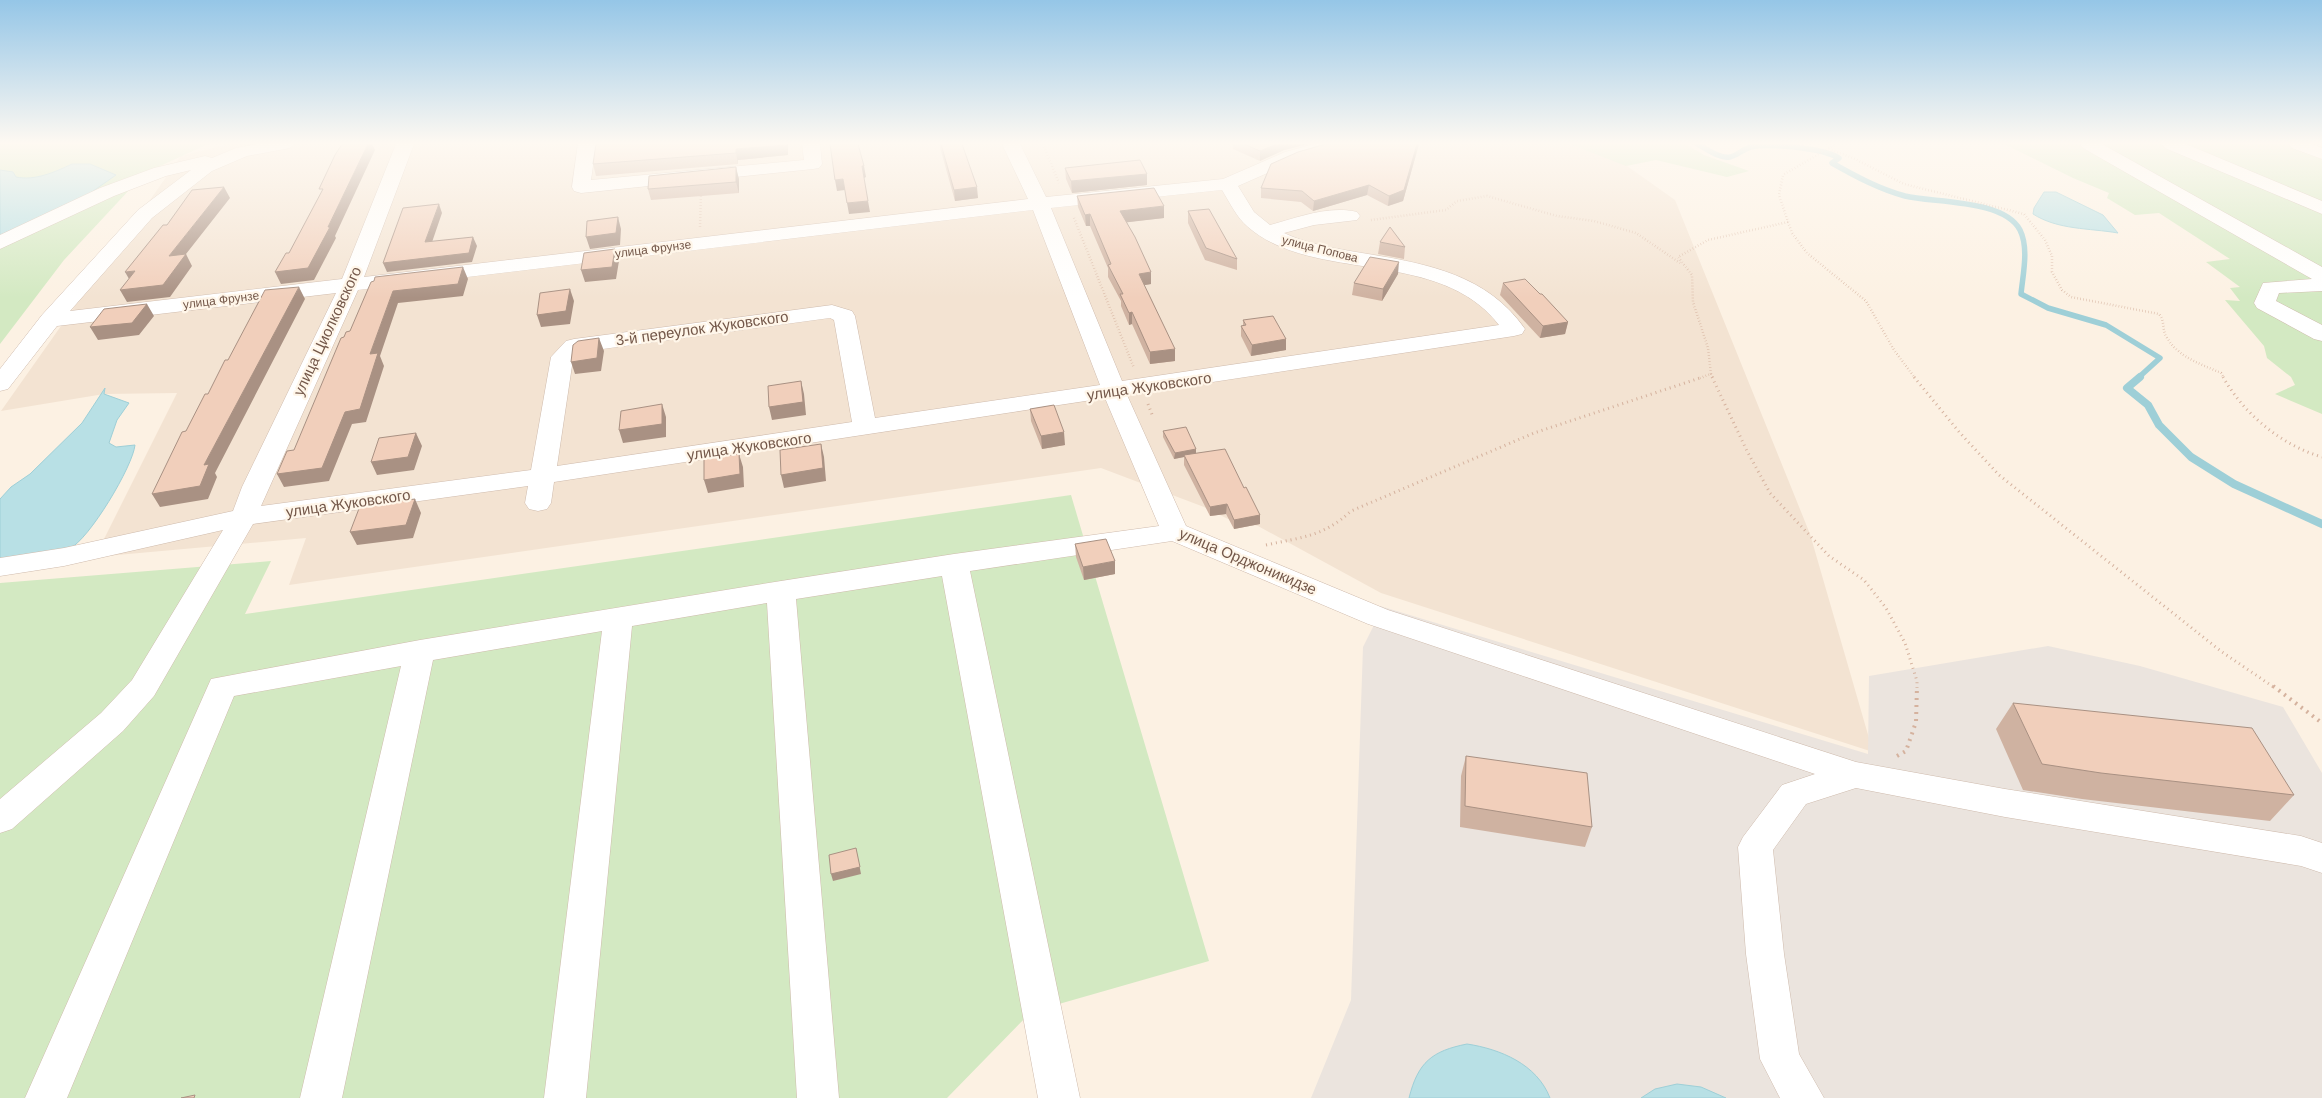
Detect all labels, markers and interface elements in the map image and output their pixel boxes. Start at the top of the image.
street label: улица Попова [1281,233,1360,265]
street label: улица Фрунзе [614,237,692,261]
street label: улица Циолковского [290,264,364,398]
street label: улица Фрунзе [182,288,260,312]
street label: 3-й переулок Жуковского [615,307,789,349]
street label: улица Жуковского [1086,369,1212,403]
street label: улица Жуковского [686,429,812,463]
street label: улица Жуковского [285,486,411,520]
street label: улица Орджоникидзе [1177,524,1319,598]

